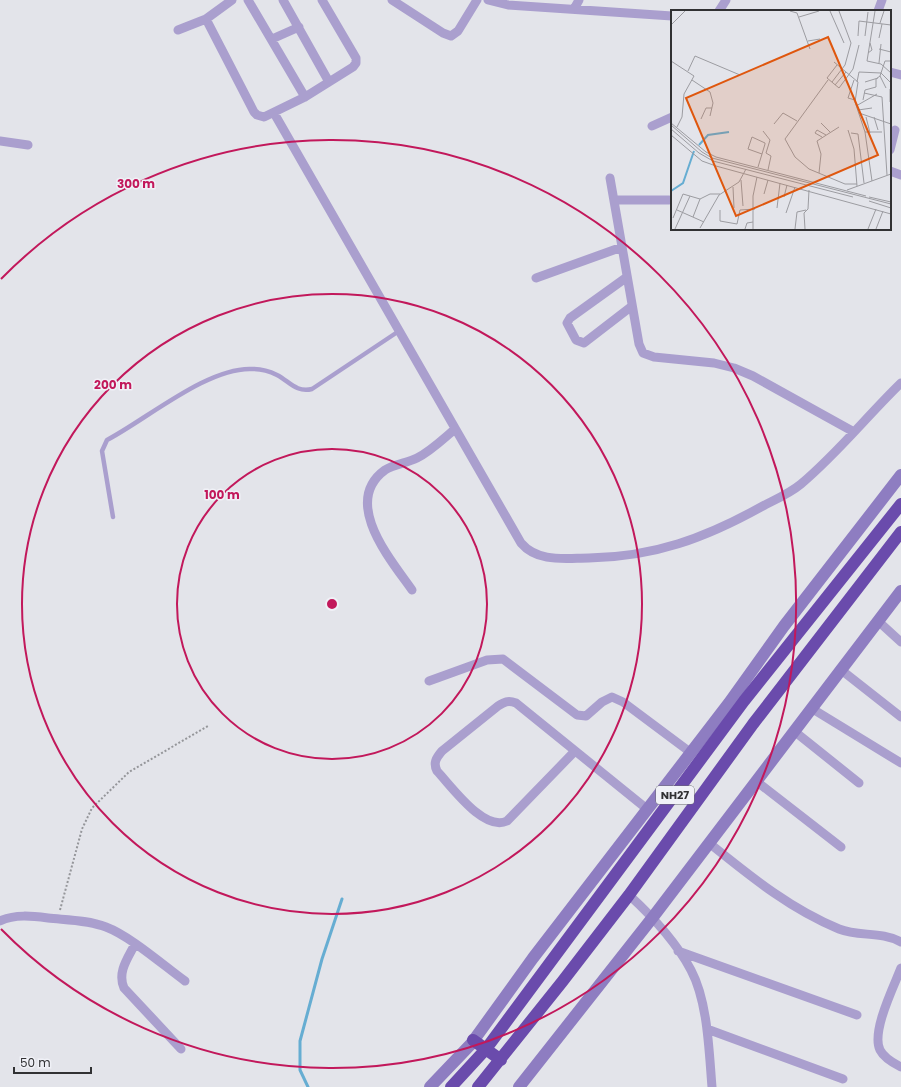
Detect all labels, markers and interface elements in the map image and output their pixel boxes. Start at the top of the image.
inset map [671,10,891,230]
text: 300 m [117,175,155,192]
text: 200 m [94,376,132,393]
text: 100 m [204,486,240,503]
centre of rings [325,597,339,611]
road number: NH27 [656,786,694,804]
scale bar [14,1049,91,1075]
text: 50 m [20,1054,51,1071]

